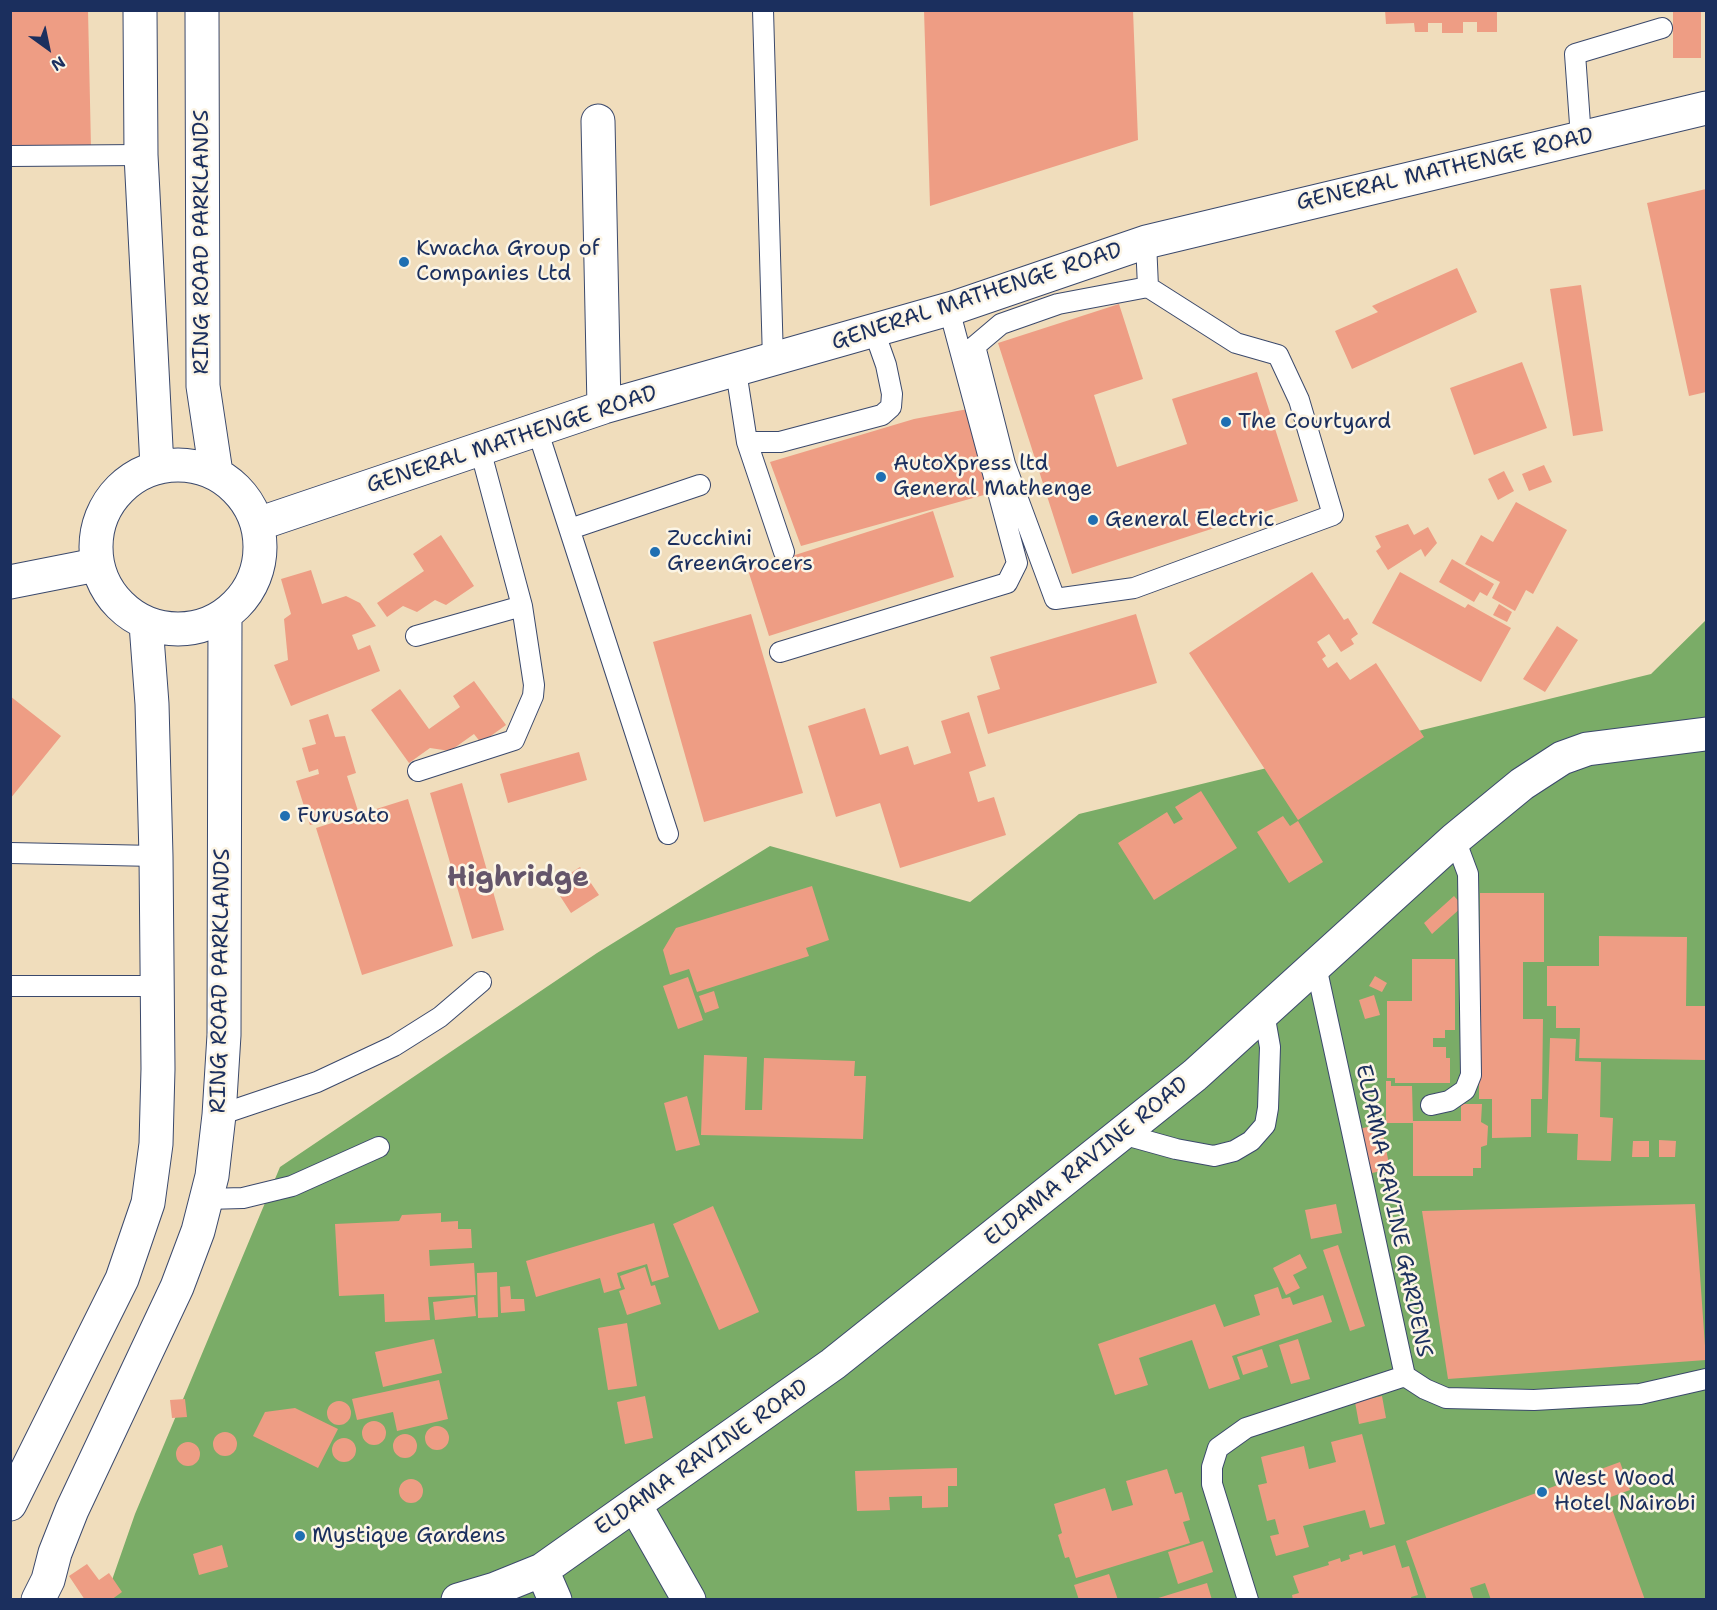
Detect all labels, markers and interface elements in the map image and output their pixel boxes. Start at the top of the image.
north arrow [18,18,78,78]
text: N [47,51,69,76]
street label: RING ROAD PARKLANDS [189,110,215,374]
street label: GENERAL MATHENGE ROAD [1294,123,1596,217]
place label: Kwacha Group of Companies Ltd [416,236,600,288]
street label: GENERAL MATHENGE ROAD [828,237,1126,357]
marker: Kwacha Group of Companies Ltd [397,255,411,269]
street label: GENERAL MATHENGE ROAD [363,380,661,500]
place label: The Courtyard [1238,409,1391,435]
marker: The Courtyard [1219,415,1233,429]
place label: AutoXpress ltd General Mathenge [893,451,1093,502]
marker: AutoXpress ltd General Mathenge [874,470,888,484]
place label: General Electric [1105,507,1275,533]
marker: General Electric [1086,513,1100,527]
place label: Zucchini GreenGrocers [667,526,813,578]
marker: Zucchini GreenGrocers [648,545,662,559]
place label: Furusato [297,803,389,829]
marker: Furusato [278,809,292,823]
street label: RING ROAD PARKLANDS [205,848,237,1114]
district label: Highridge [447,862,589,896]
street label: ELDAMA RAVINE GARDENS [1349,1062,1437,1360]
street label: ELDAMA RAVINE ROAD [980,1072,1194,1252]
street label: ELDAMA RAVINE ROAD [590,1374,814,1542]
place label: West Wood Hotel Nairobi [1554,1466,1696,1518]
marker: West Wood Hotel Nairobi [1535,1485,1549,1499]
place label: Mystique Gardens [312,1523,506,1549]
marker: Mystique Gardens [293,1529,307,1543]

